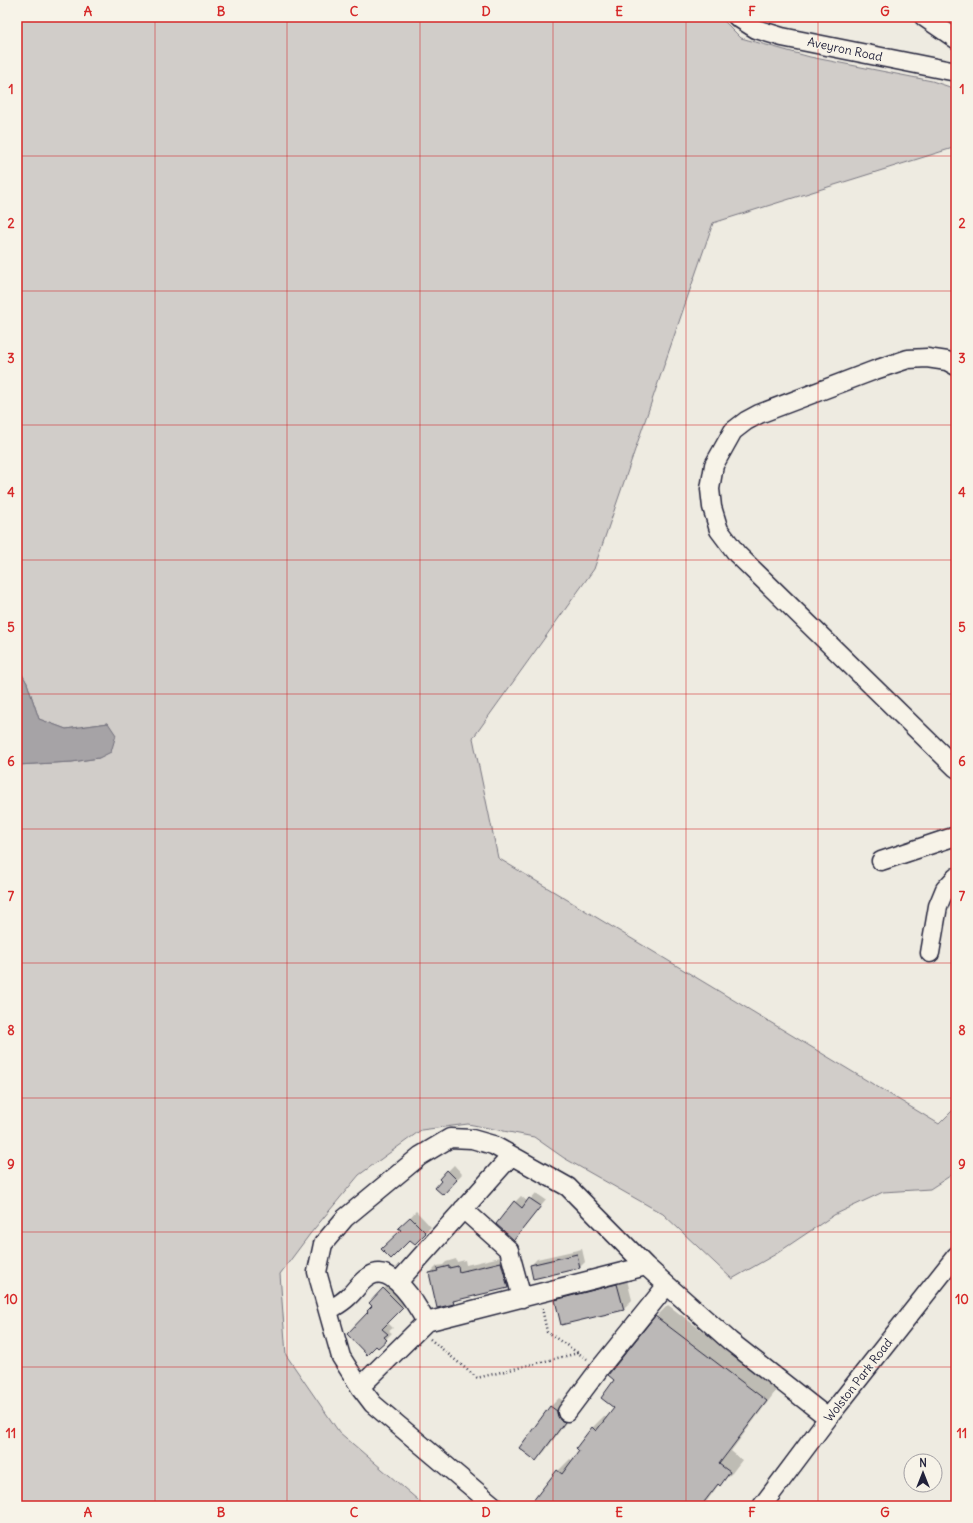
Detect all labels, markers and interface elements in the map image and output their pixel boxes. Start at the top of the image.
text: A [84,3,93,20]
text: B [217,3,226,20]
text: C [350,3,359,20]
text: D [481,3,491,20]
text: E [615,3,623,20]
text: F [748,3,756,20]
text: G [880,3,890,20]
street label: Aveyron Road [806,34,884,64]
text: 1 [8,81,14,98]
text: 1 [959,81,965,98]
text: 2 [7,215,15,232]
text: 2 [958,215,966,232]
text: 3 [7,350,15,367]
text: 3 [958,350,966,367]
text: 4 [7,484,15,501]
text: 4 [958,484,966,501]
text: 5 [7,619,15,636]
text: 5 [958,619,966,636]
text: 6 [7,753,15,770]
text: 6 [958,753,966,770]
text: 7 [8,888,15,905]
text: 7 [959,888,966,905]
text: 8 [7,1022,15,1039]
text: 8 [958,1022,966,1039]
text: 9 [7,1156,15,1173]
text: 9 [958,1156,966,1173]
text: 10 [4,1291,18,1308]
text: 10 [955,1291,969,1308]
street label: Wolston Park Road [821,1335,895,1425]
text: 11 [6,1425,16,1442]
text: 11 [957,1425,967,1442]
north arrow [903,1453,943,1493]
text: N [919,1456,927,1470]
text: A [84,1504,93,1521]
text: B [217,1504,226,1521]
text: C [350,1504,359,1521]
text: D [481,1504,491,1521]
text: E [615,1504,623,1521]
text: F [748,1504,756,1521]
text: G [880,1504,890,1521]

